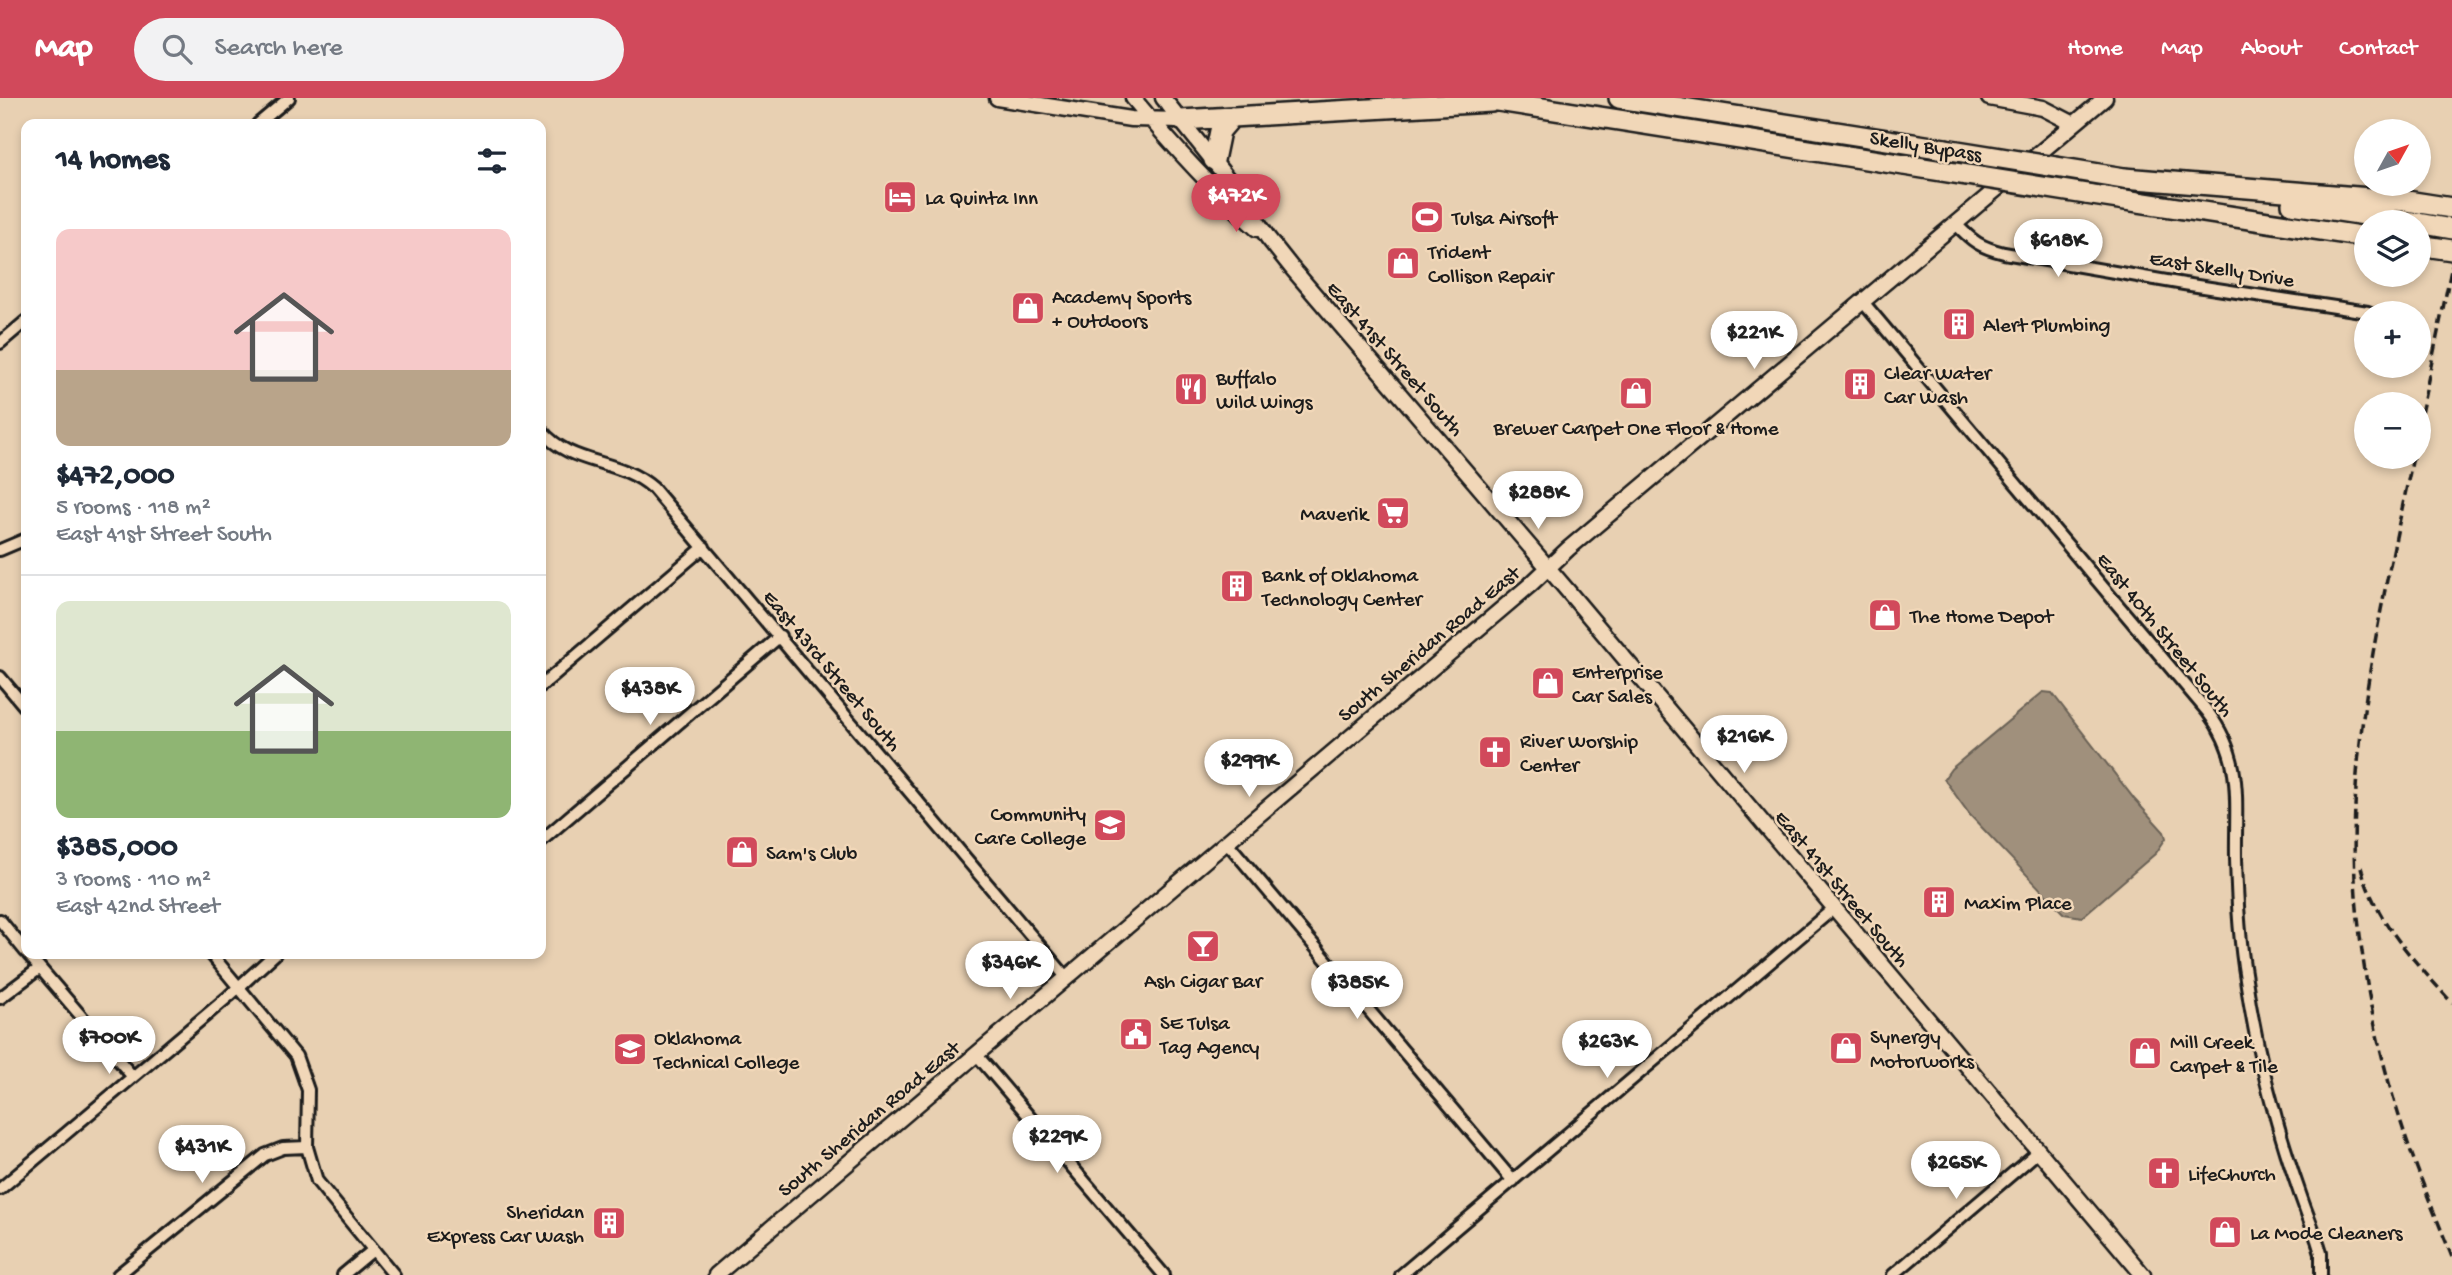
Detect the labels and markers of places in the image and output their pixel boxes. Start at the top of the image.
pin: $472K [1187,174,1285,234]
hotel icon: La Quinta Inn [881,178,919,216]
place label: La Quinta Inn [925,188,1038,213]
sports icon: Tulsa Airsoft [1408,198,1446,236]
place label: Tulsa Airsoft [1451,208,1559,233]
pin: $618K [2009,220,2107,279]
place label: Trident Collison Repair [1427,242,1555,291]
shop icon: Trident Collison Repair [1384,244,1422,282]
place label: Academy Sports + Outdoors [1052,287,1193,336]
shop icon: Academy Sports + Outdoors [1009,289,1047,327]
building icon: Alert Plumbing [1940,305,1978,343]
pin: $221K [1705,312,1803,371]
place label: Alert Plumbing [1983,315,2110,340]
place label: Clear Water Car Wash [1884,363,1993,412]
building icon: Clear Water Car Wash [1841,365,1879,403]
place label: Buffalo Wild Wings [1215,368,1314,417]
restaurant icon: Buffalo Wild Wings [1172,370,1210,408]
shop icon: Brewer Carpet One Floor & Home [1617,374,1655,412]
place label: Brewer Carpet One Floor & Home [1492,418,1780,443]
pin: $288K [1489,472,1587,531]
supermarket icon: Maverik [1374,494,1412,532]
place label: Maverik [1300,504,1371,529]
place label: Bank of Oklahoma Technology Center [1261,565,1424,614]
building icon: Bank of Oklahoma Technology Center [1218,567,1256,605]
shop icon: The Home Depot [1866,596,1904,634]
place label: The Home Depot [1909,606,2056,631]
place label: Enterprise Car Sales [1572,662,1664,711]
shop icon: Enterprise Car Sales [1529,664,1567,702]
pin: $438K [601,668,699,727]
pin: $216K [1695,716,1793,775]
place label: River Worship Center [1520,731,1639,780]
church icon: River Worship Center [1476,733,1514,771]
pin: $299K [1200,740,1298,799]
place label: Community Care College [975,804,1087,853]
school or university icon: Community Care College [1091,806,1129,844]
shop icon: Sam's Club [723,833,761,871]
place label: Sam's Club [766,843,857,868]
building icon: Maxim Place [1920,883,1958,921]
place label: Maxim Place [1964,893,2073,918]
bar icon: Ash Cigar Bar [1184,927,1222,965]
pin: $346K [961,942,1059,1001]
pin: $385K [1308,962,1406,1021]
place label: Ash Cigar Bar [1144,971,1264,996]
place label: SE Tulsa Tag Agency [1159,1013,1259,1062]
public building icon: SE Tulsa Tag Agency [1117,1015,1155,1053]
pin: $700K [60,1016,158,1076]
pin: $263K [1558,1020,1656,1080]
place label: Synergy Motorworks [1870,1027,1975,1076]
place label: Oklahoma Technical College [653,1028,801,1077]
shop icon: Synergy Motorworks [1827,1029,1865,1067]
school or university icon: Oklahoma Technical College [611,1030,649,1068]
place label: Mill Creek Carpet & Tile [2170,1032,2279,1081]
shop icon: Mill Creek Carpet & Tile [2126,1034,2164,1072]
pin: $229K [1008,1116,1106,1175]
pin: $431K [153,1126,251,1185]
pin: $265K [1907,1142,2005,1201]
church icon: LifeChurch [2145,1154,2183,1192]
place label: LifeChurch [2188,1164,2276,1189]
place label: Sheridan Express Car Wash [427,1202,584,1251]
building icon: Sheridan Express Car Wash [590,1204,628,1242]
shop icon: La Mode Cleaners [2206,1213,2244,1251]
place label: La Mode Cleaners [2250,1223,2404,1248]

